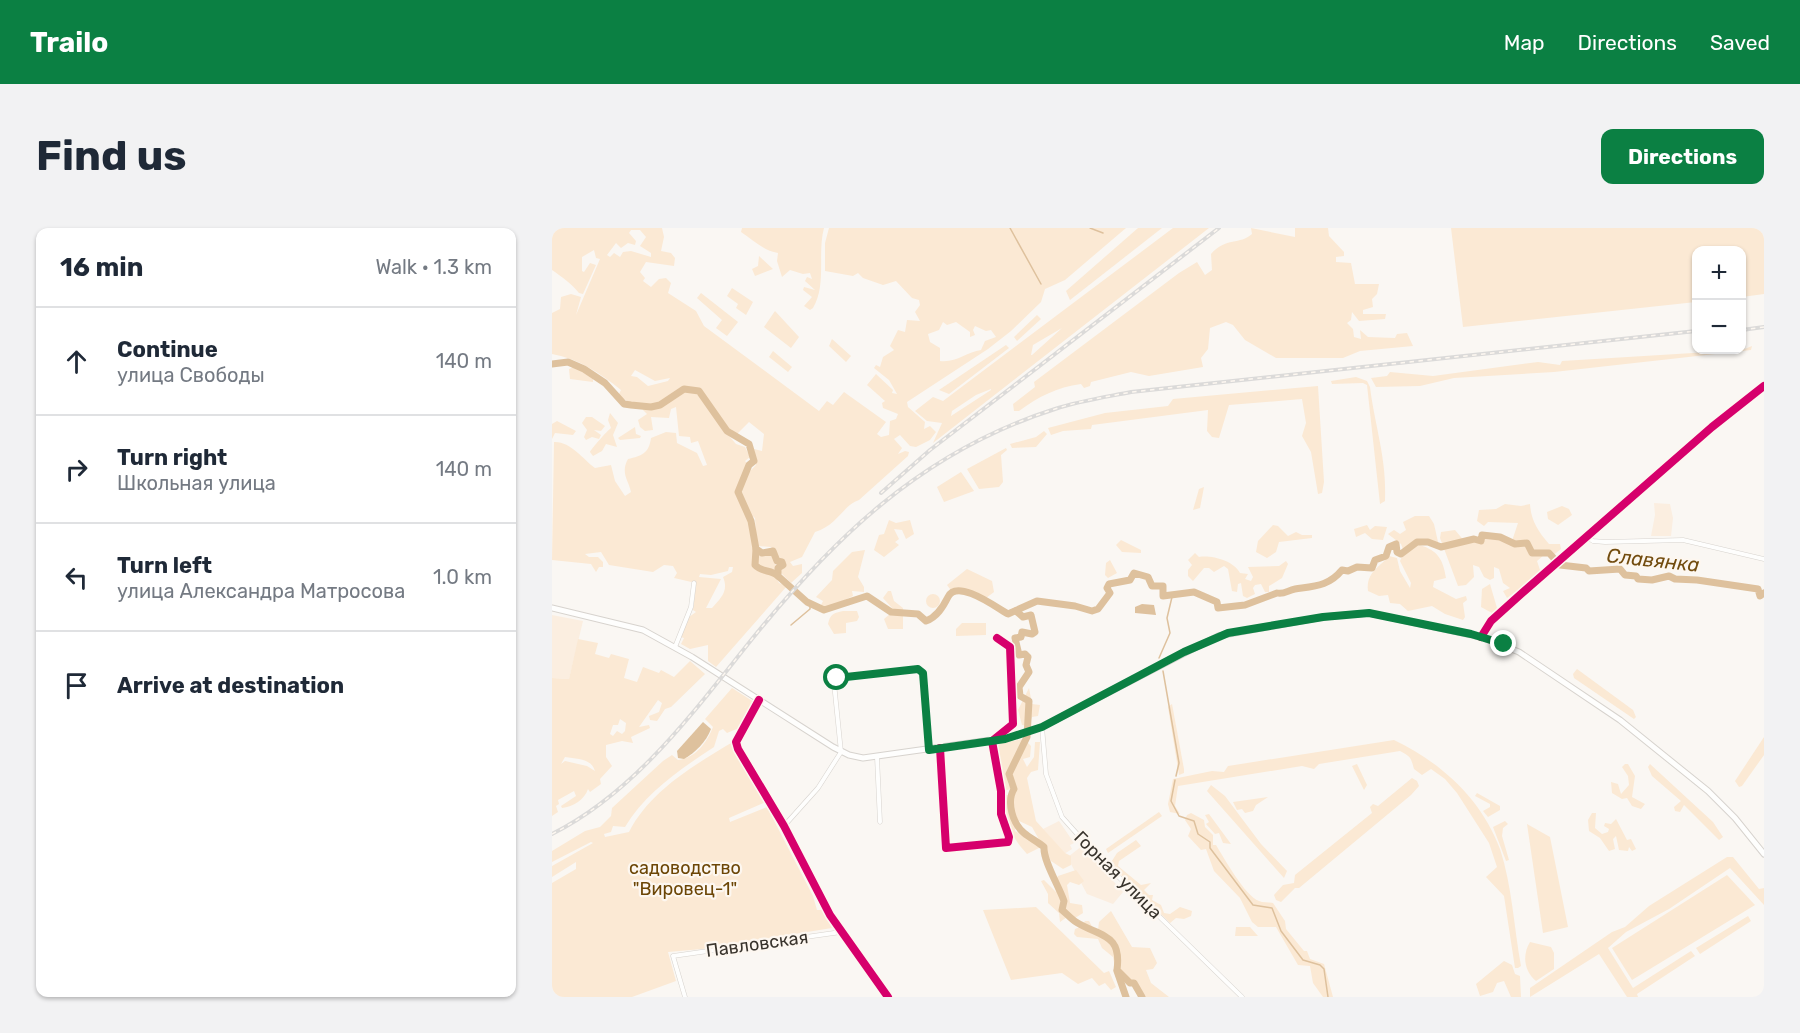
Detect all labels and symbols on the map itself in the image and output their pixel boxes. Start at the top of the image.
water label: Славянка [1605,543,1701,577]
route end [1490,630,1516,656]
route start [823,664,849,690]
street label: Горная улица [1070,827,1166,923]
park label: садоводство "Вировец-1" [629,857,741,900]
street label: Павловская [704,926,810,962]

